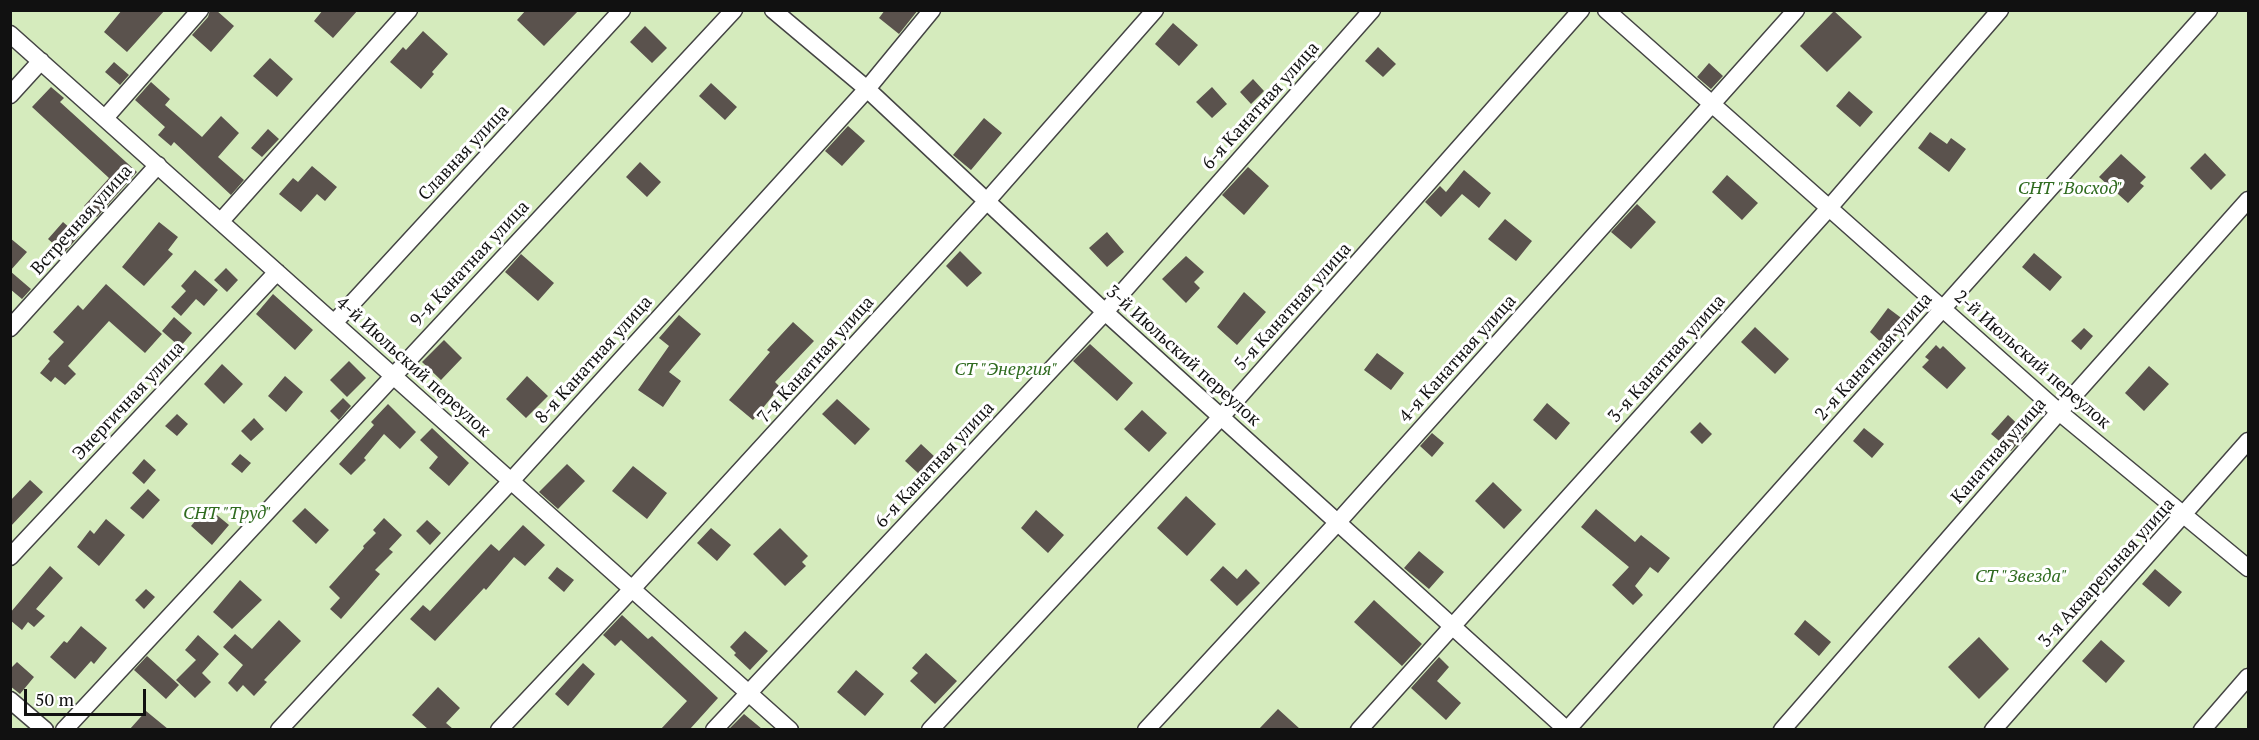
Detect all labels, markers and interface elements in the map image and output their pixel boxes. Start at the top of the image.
street label: 6-я Канатная улица [1198,38,1324,174]
street label: Славная улица [414,101,514,205]
street label: Встречная улица [27,161,137,279]
park label: СНТ "Восход" [2018,178,2122,200]
street label: 9-я Канатная улица [406,196,534,332]
street label: 5-я Канатная улица [1230,239,1356,375]
street label: 3-й Июльский переулок [1101,281,1265,431]
street label: 2-й Июльский переулок [1949,286,2115,434]
street label: 2-я Канатная улица [1811,289,1937,425]
street label: 4-я Канатная улица [1395,291,1521,427]
street label: 3-я Канатная улица [1604,291,1730,427]
street label: 4-й Июльский переулок [331,292,495,442]
street label: 8-я Канатная улица [531,292,657,428]
street label: 7-я Канатная улица [753,292,879,428]
street label: Энергичная улица [69,337,189,465]
park label: СТ "Энергия" [954,359,1058,381]
street label: Канатная улица [1947,394,2051,508]
street label: 6-я Канатная улица [871,397,999,533]
street label: 3-я Акварельная улица [2034,494,2180,652]
park label: СНТ "Труд" [183,503,271,525]
park label: СТ "Звезда" [1975,566,2067,588]
scale bar [27,677,148,715]
text: 50 m [35,687,74,711]

